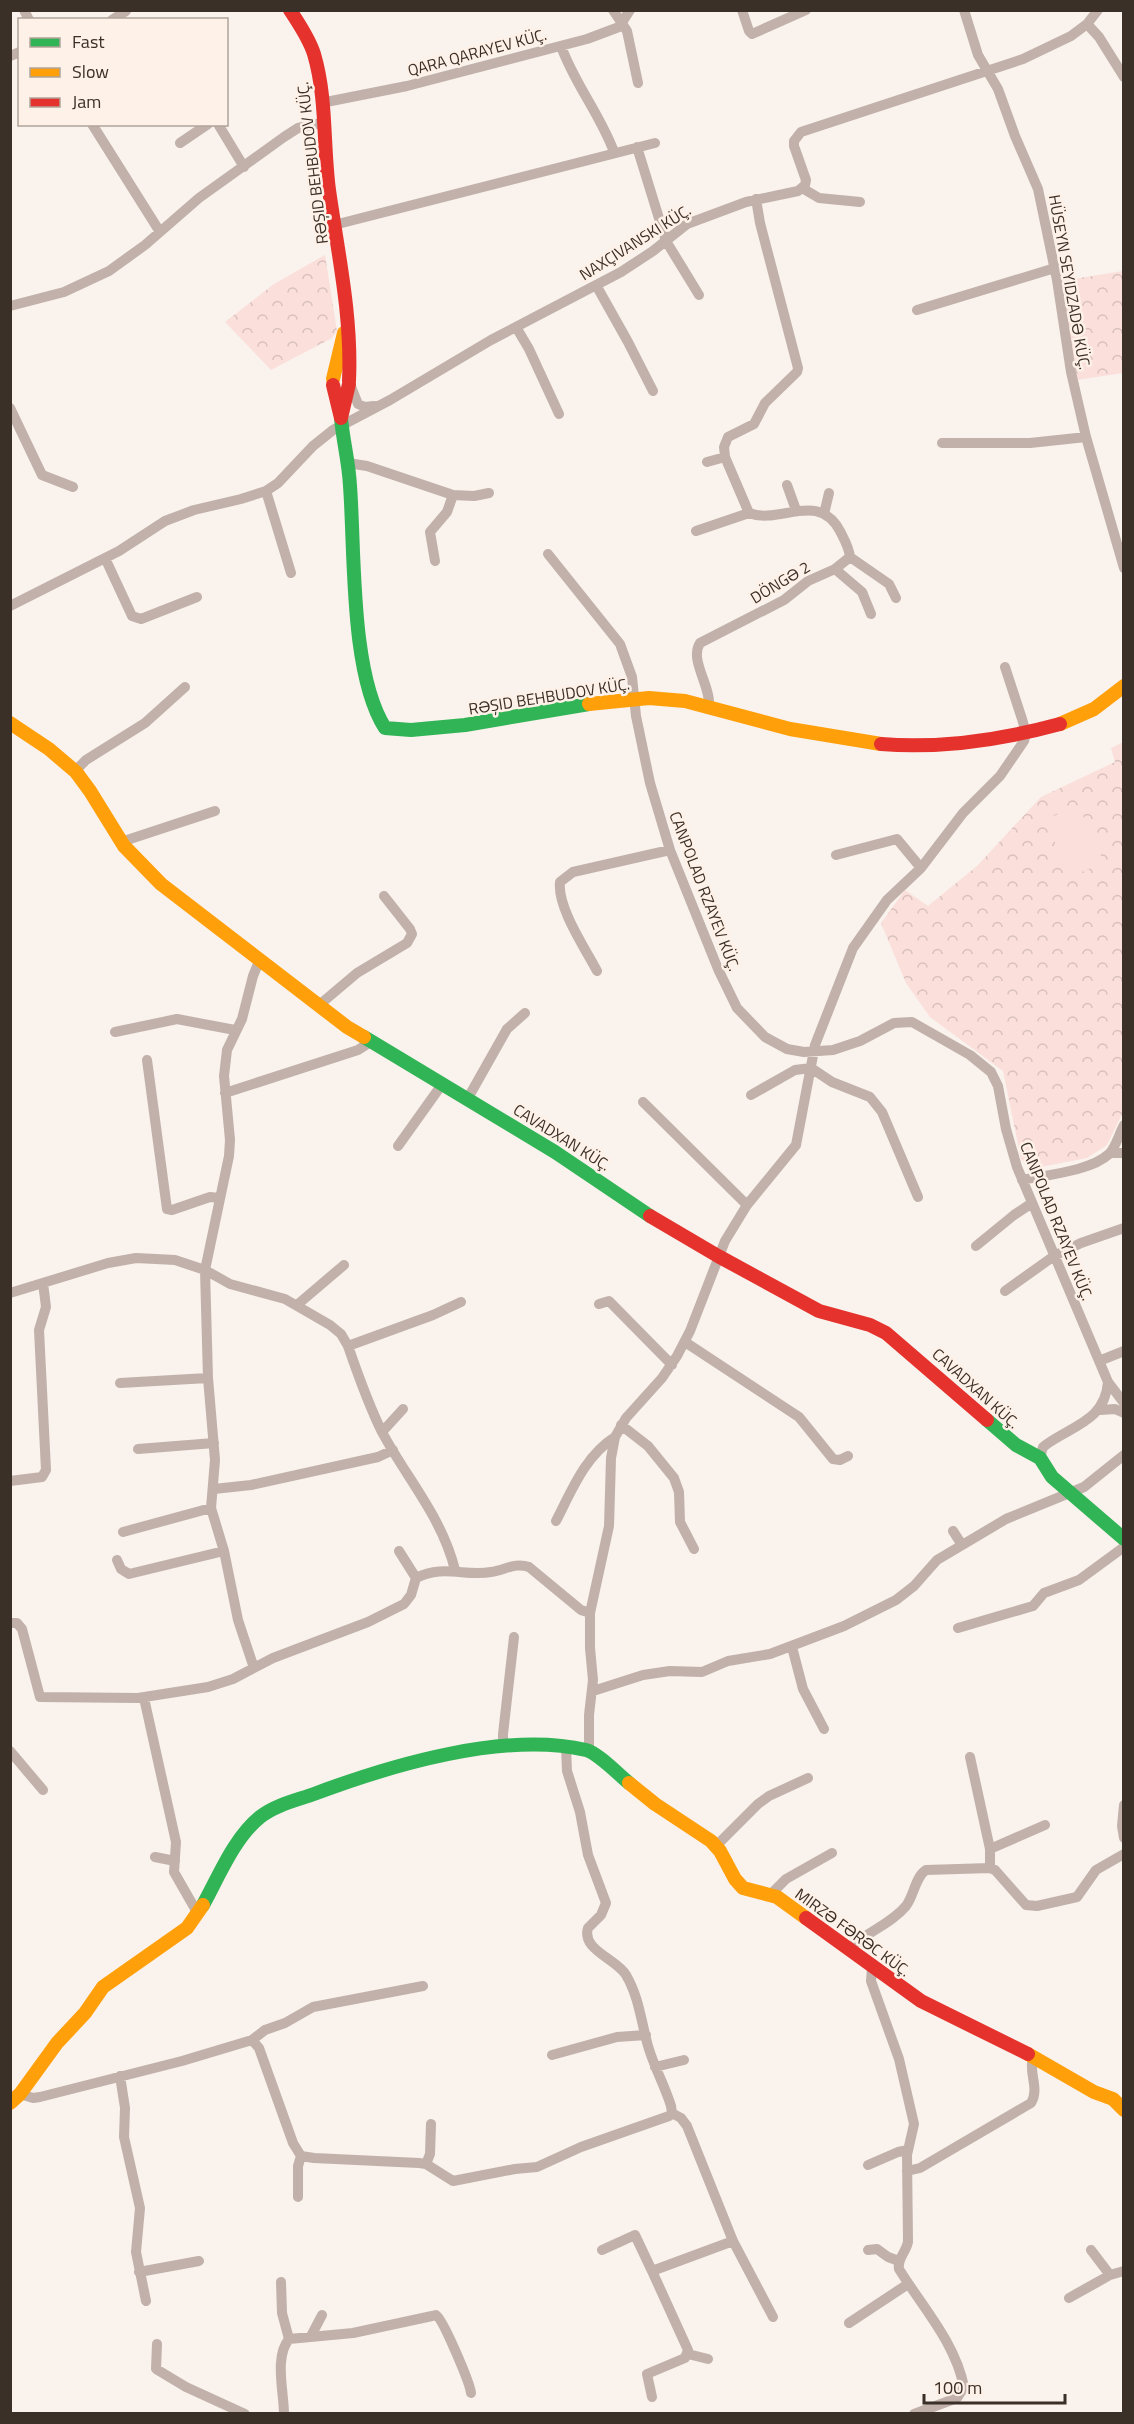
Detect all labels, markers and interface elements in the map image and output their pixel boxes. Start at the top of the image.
legend [18,18,228,126]
street label: QARA QARAYEV KÜÇ. [405,22,549,82]
text: Fast [72,28,105,55]
text: Slow [72,58,109,85]
street label: RƏŞID BEHBUDOV KÜÇ. [290,81,334,245]
text: Jam [72,88,101,115]
street label: HÜSEYN SEYIDZADƏ KÜÇ. [1043,193,1097,371]
street label: NAXÇIVANSKI KÜÇ. [575,198,695,286]
street label: DÖNGƏ 2 [745,555,815,609]
street label: RƏŞID BEHBUDOV KÜÇ. [467,671,631,721]
street label: CANPOLAD RZAYEV KÜÇ. [663,808,747,974]
street label: CAVADXAN KÜÇ. [509,1098,615,1176]
street label: CANPOLAD RZAYEV KÜÇ. [1014,1138,1100,1304]
street label: CAVADXAN KÜÇ. [927,1342,1025,1434]
street label: MIRZƏ FƏRƏC KÜÇ. [790,1882,916,1982]
scale bar [924,2367,1065,2405]
text: 100 m [933,2374,982,2401]

